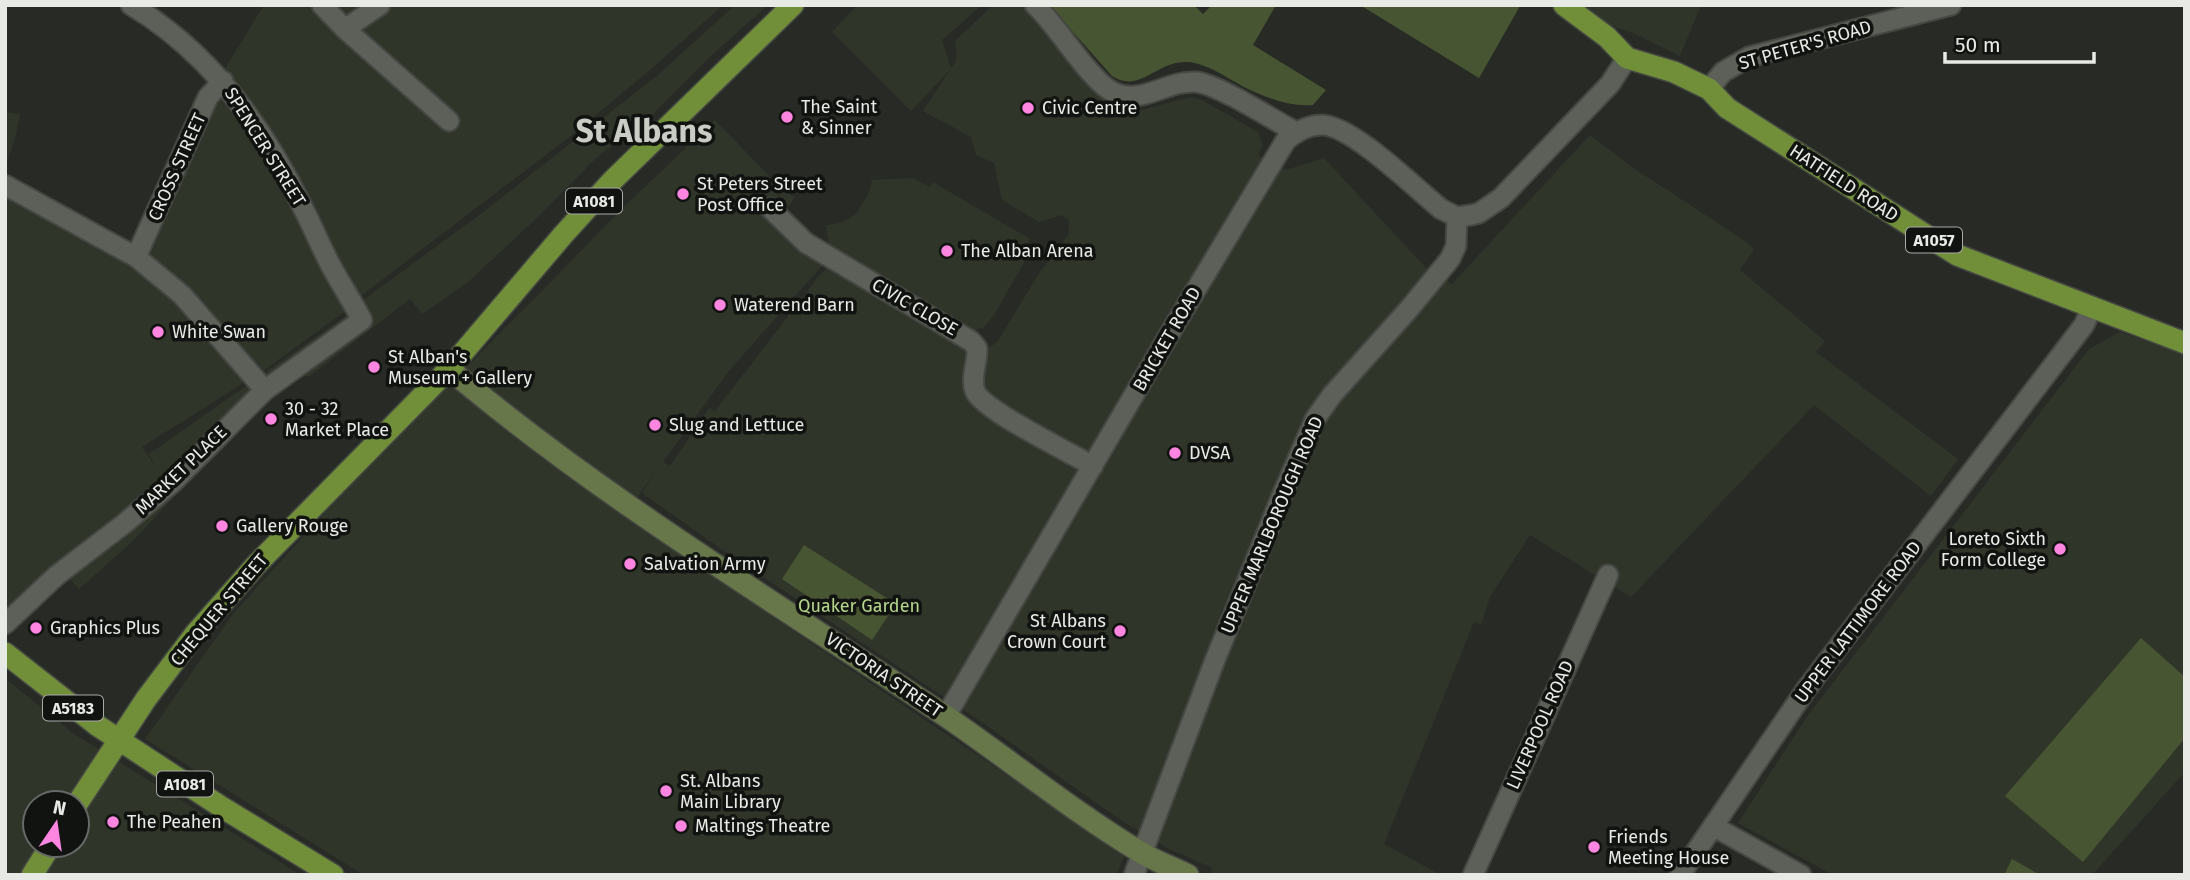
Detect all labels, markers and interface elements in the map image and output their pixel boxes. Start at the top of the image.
street label: ST PETER'S ROAD [1736,16,1874,74]
scale bar [1945,21,2094,65]
text: 50 m [1955,32,2001,58]
street label: SPENCER STREET [220,84,311,211]
place label: The Saint & Sinner [801,96,878,139]
place label: Civic Centre [1042,97,1137,119]
marker: Civic Centre [1020,100,1036,116]
street label: CROSS STREET [143,109,211,224]
marker: The Saint & Sinner [779,109,795,125]
district label: St Albans [576,112,712,150]
street label: HATFIELD ROAD [1786,140,1902,226]
place label: St Peters Street Post Office [697,173,823,216]
marker: St Peters Street Post Office [675,186,691,202]
road number: A1081 [566,188,622,214]
road number: A1057 [1906,228,1962,252]
place label: The Alban Arena [961,240,1094,262]
marker: The Alban Arena [939,243,955,259]
street label: CIVIC CLOSE [868,274,962,340]
street label: BRICKET ROAD [1128,283,1206,395]
place label: Waterend Barn [734,294,855,316]
marker: Waterend Barn [712,297,728,313]
place label: White Swan [172,321,266,343]
marker: White Swan [150,324,166,340]
place label: St Alban's Museum + Gallery [388,346,532,389]
marker: St Alban's Museum + Gallery [366,359,382,375]
place label: 30 - 32 Market Place [285,398,389,441]
marker: 30 - 32 Market Place [263,411,279,427]
street label: UPPER MARLBOROUGH ROAD [1216,413,1328,637]
place label: Slug and Lettuce [669,414,804,436]
marker: Slug and Lettuce [647,417,663,433]
street label: MARKET PLACE [131,421,231,519]
place label: DVSA [1189,442,1231,464]
marker: DVSA [1167,445,1183,461]
place label: Gallery Rouge [236,515,348,537]
marker: Gallery Rouge [214,518,230,534]
place label: Loreto Sixth Form College [1941,528,2046,571]
street label: UPPER LATTIMORE ROAD [1790,537,1926,707]
marker: Loreto Sixth Form College [2052,541,2068,557]
street label: CHEQUER STREET [166,549,273,671]
place label: Salvation Army [644,553,766,575]
marker: Salvation Army [622,556,638,572]
park label: Quaker Garden [798,595,920,617]
place label: St Albans Crown Court [1007,610,1107,653]
place label: Graphics Plus [50,617,160,639]
marker: Graphics Plus [28,620,44,636]
marker: St Albans Crown Court [1112,623,1128,639]
street label: VICTORIA STREET [822,628,947,722]
street label: LIVERPOOL ROAD [1502,657,1578,793]
road number: A5183 [43,695,103,720]
place label: St. Albans Main Library [680,770,781,813]
road number: A1081 [157,772,213,796]
marker: St. Albans Main Library [658,783,674,799]
north arrow [21,789,91,859]
text: N [51,795,68,821]
place label: The Peahen [127,811,222,833]
marker: The Peahen [105,814,121,830]
place label: Maltings Theatre [695,815,830,837]
marker: Maltings Theatre [673,818,689,834]
place label: Friends Meeting House [1608,826,1729,869]
marker: Friends Meeting House [1586,839,1602,855]

